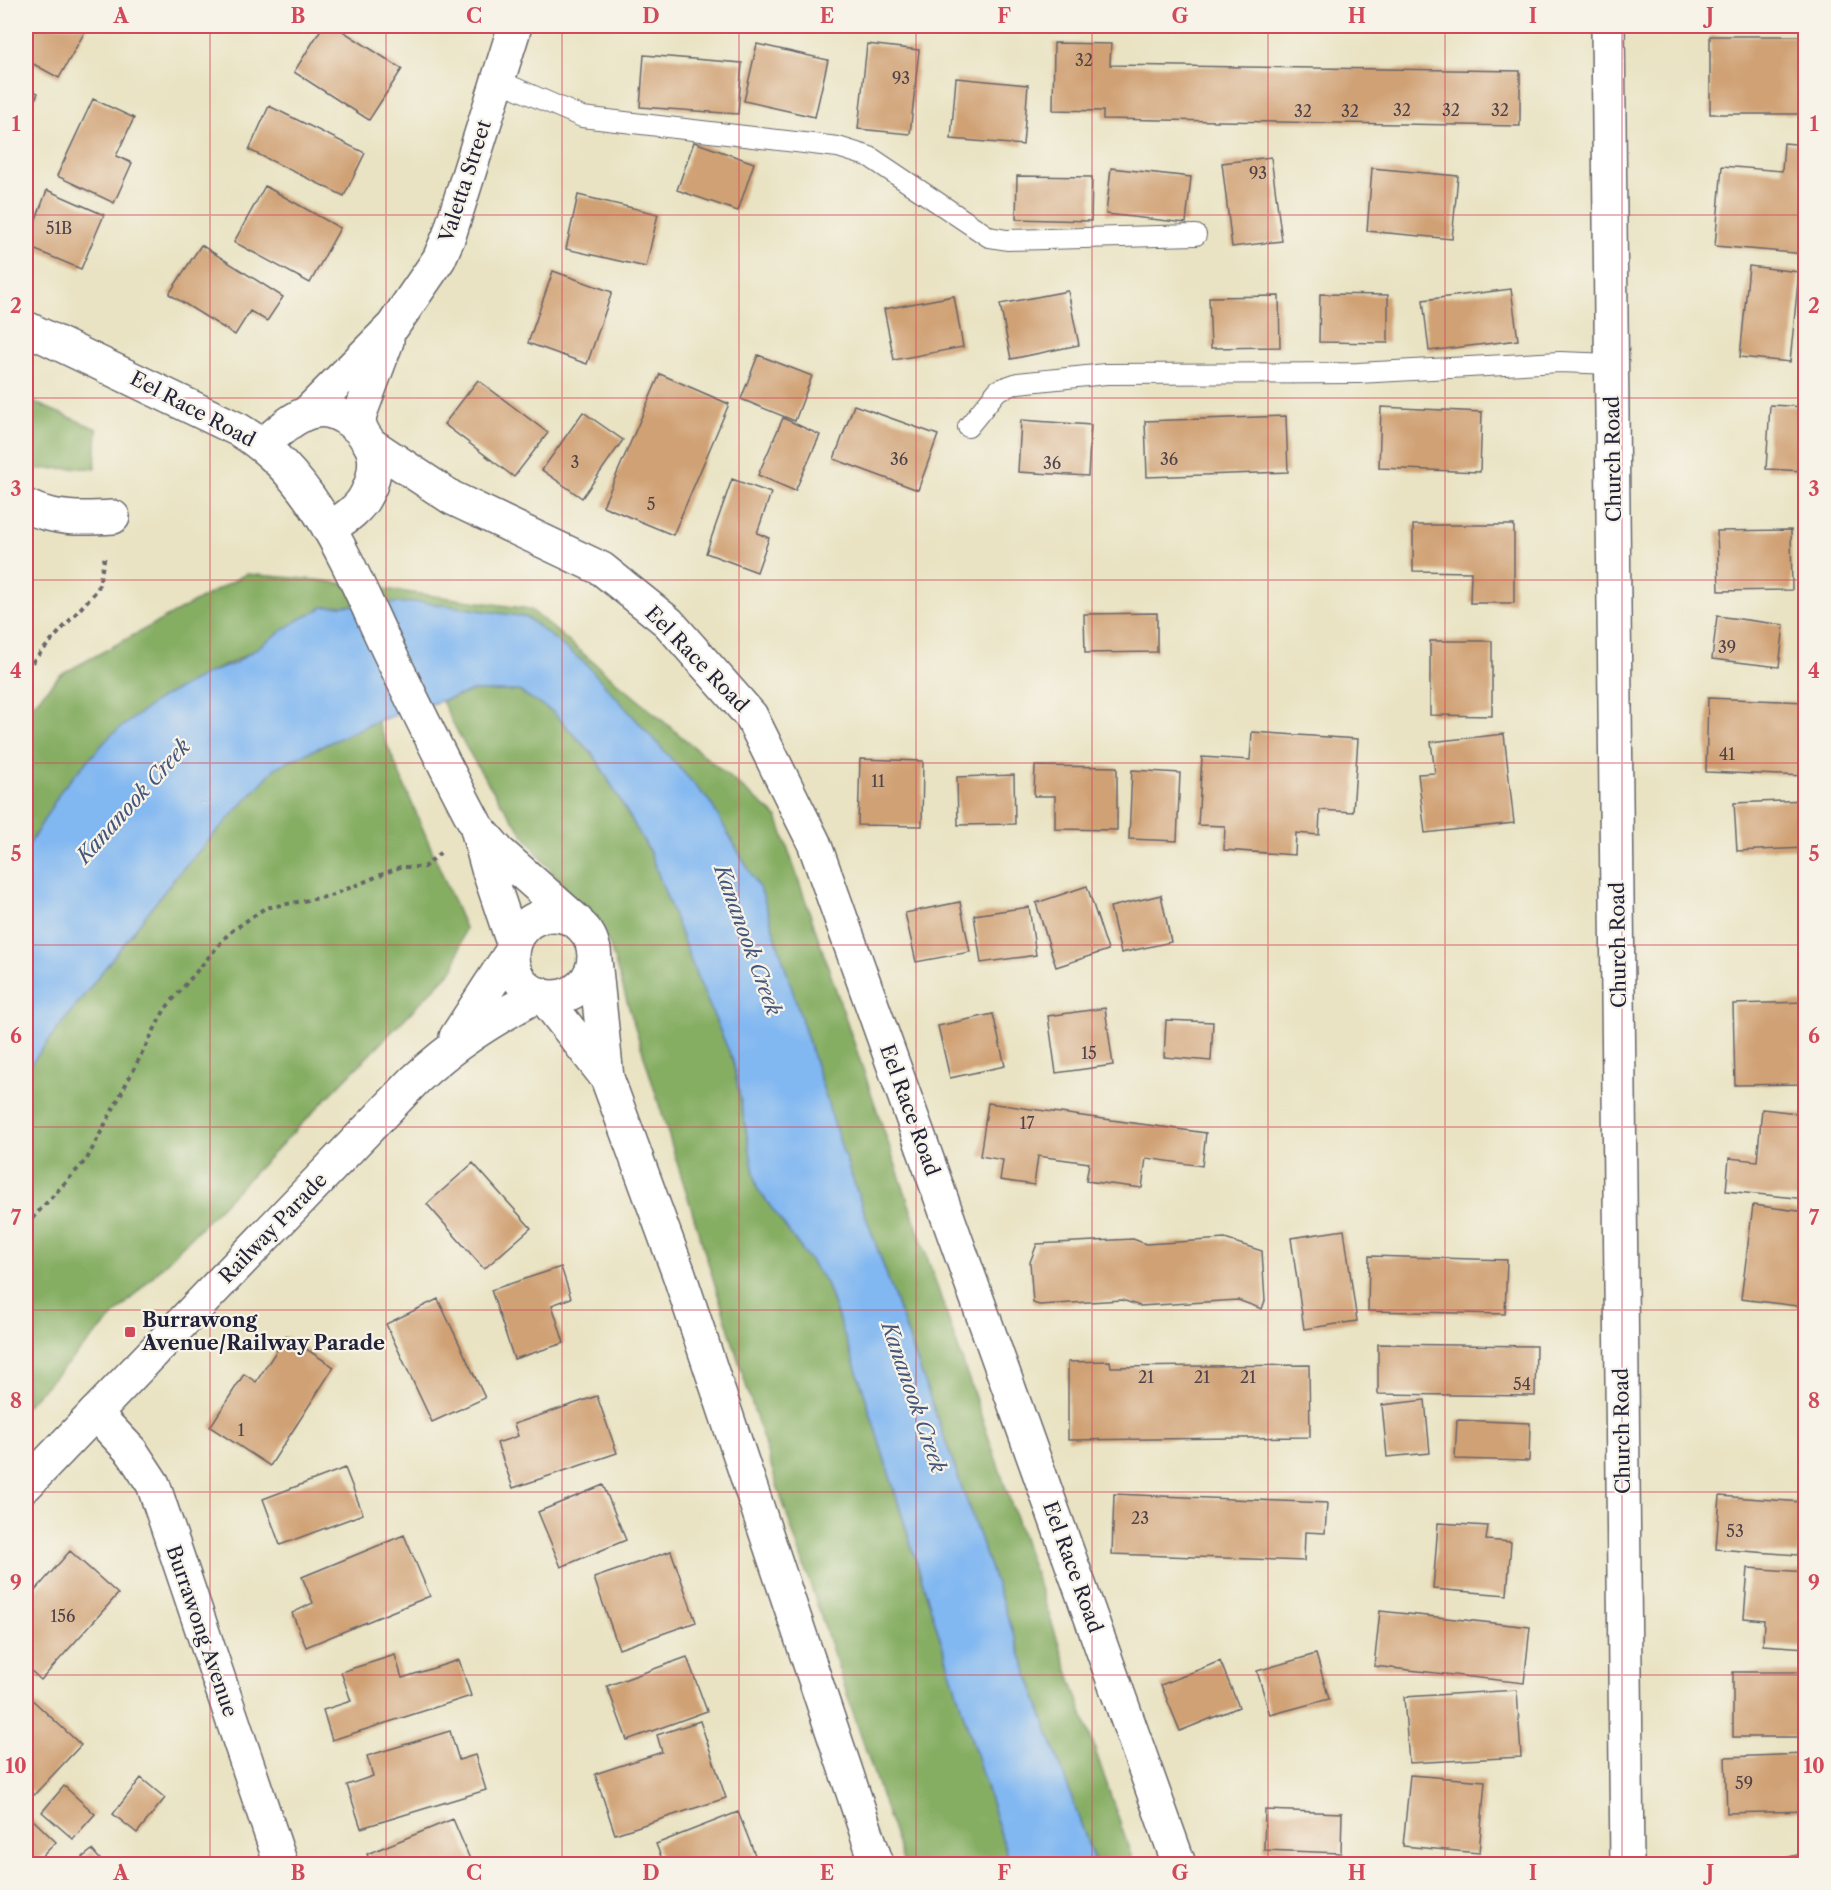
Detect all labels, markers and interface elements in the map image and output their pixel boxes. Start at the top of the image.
text: A [112,4,129,28]
text: B [291,4,306,28]
text: C [466,4,482,28]
text: D [642,4,660,28]
text: E [820,4,834,28]
text: F [997,4,1011,28]
text: G [1172,4,1189,28]
text: H [1348,4,1366,28]
text: I [1529,4,1537,28]
text: J [1702,4,1714,28]
house number: 32 [1075,50,1093,70]
house number: 93 [892,68,910,88]
house number: 32 [1393,100,1411,120]
house number: 32 [1442,100,1460,120]
house number: 32 [1491,100,1509,120]
house number: 32 [1294,101,1312,121]
house number: 32 [1341,101,1359,121]
text: 1 [12,112,21,136]
text: 1 [1810,112,1819,136]
street label: Valetta Street [434,117,496,246]
house number: 93 [1249,163,1267,183]
house number: 51B [46,218,72,238]
text: 2 [10,294,22,318]
text: 2 [1808,294,1820,318]
street label: Eel Race Road [126,366,260,452]
street label: Church Road [1600,396,1626,522]
house number: 36 [890,449,908,469]
house number: 36 [1160,449,1178,469]
house number: 3 [571,452,579,472]
house number: 36 [1043,453,1061,473]
text: 3 [10,477,22,501]
text: 3 [1808,477,1820,501]
house number: 5 [647,494,655,514]
street label: Eel Race Road [640,601,754,717]
house number: 39 [1718,637,1736,657]
text: 4 [10,659,22,683]
text: 4 [1808,659,1820,683]
water label: Kananook Creek [69,734,195,870]
house number: 41 [1719,744,1735,764]
house number: 11 [871,771,885,791]
text: 5 [10,842,22,866]
text: 5 [1808,842,1820,866]
water label: Kananook Creek [709,859,787,1019]
street label: Church Road [1605,882,1631,1008]
text: 6 [10,1024,22,1048]
text: 6 [1808,1024,1820,1048]
street label: Eel Race Road [875,1041,945,1179]
house number: 15 [1081,1043,1097,1063]
house number: 17 [1020,1113,1034,1133]
street label: Railway Parade [214,1168,332,1288]
text: 7 [11,1206,22,1230]
text: 7 [1809,1206,1820,1230]
place label: Burrawong Avenue/Railway Parade [141,1308,385,1355]
water label: Kananook Creek [876,1316,952,1476]
marker: Burrawong Avenue/Railway Parade [123,1325,137,1339]
house number: 21 [1138,1367,1154,1387]
house number: 21 [1194,1367,1210,1387]
house number: 21 [1240,1367,1256,1387]
street label: Church Road [1609,1368,1635,1494]
house number: 54 [1513,1374,1531,1394]
text: 8 [10,1389,22,1413]
text: 8 [1808,1389,1820,1413]
house number: 1 [238,1420,245,1440]
street label: Eel Race Road [1038,1498,1108,1636]
house number: 23 [1131,1508,1149,1528]
house number: 53 [1726,1521,1744,1541]
street label: Burrawong Avenue [161,1542,243,1720]
text: 9 [10,1571,22,1595]
text: 9 [1808,1571,1820,1595]
house number: 156 [51,1606,75,1626]
text: 10 [5,1754,27,1778]
text: 10 [1803,1754,1825,1778]
house number: 59 [1735,1773,1753,1793]
text: A [112,1861,129,1885]
text: B [291,1861,306,1885]
text: C [466,1861,482,1885]
text: D [642,1861,660,1885]
text: E [820,1861,834,1885]
text: F [997,1861,1011,1885]
text: G [1172,1861,1189,1885]
text: H [1348,1861,1366,1885]
text: I [1529,1861,1537,1885]
text: J [1702,1861,1714,1885]

